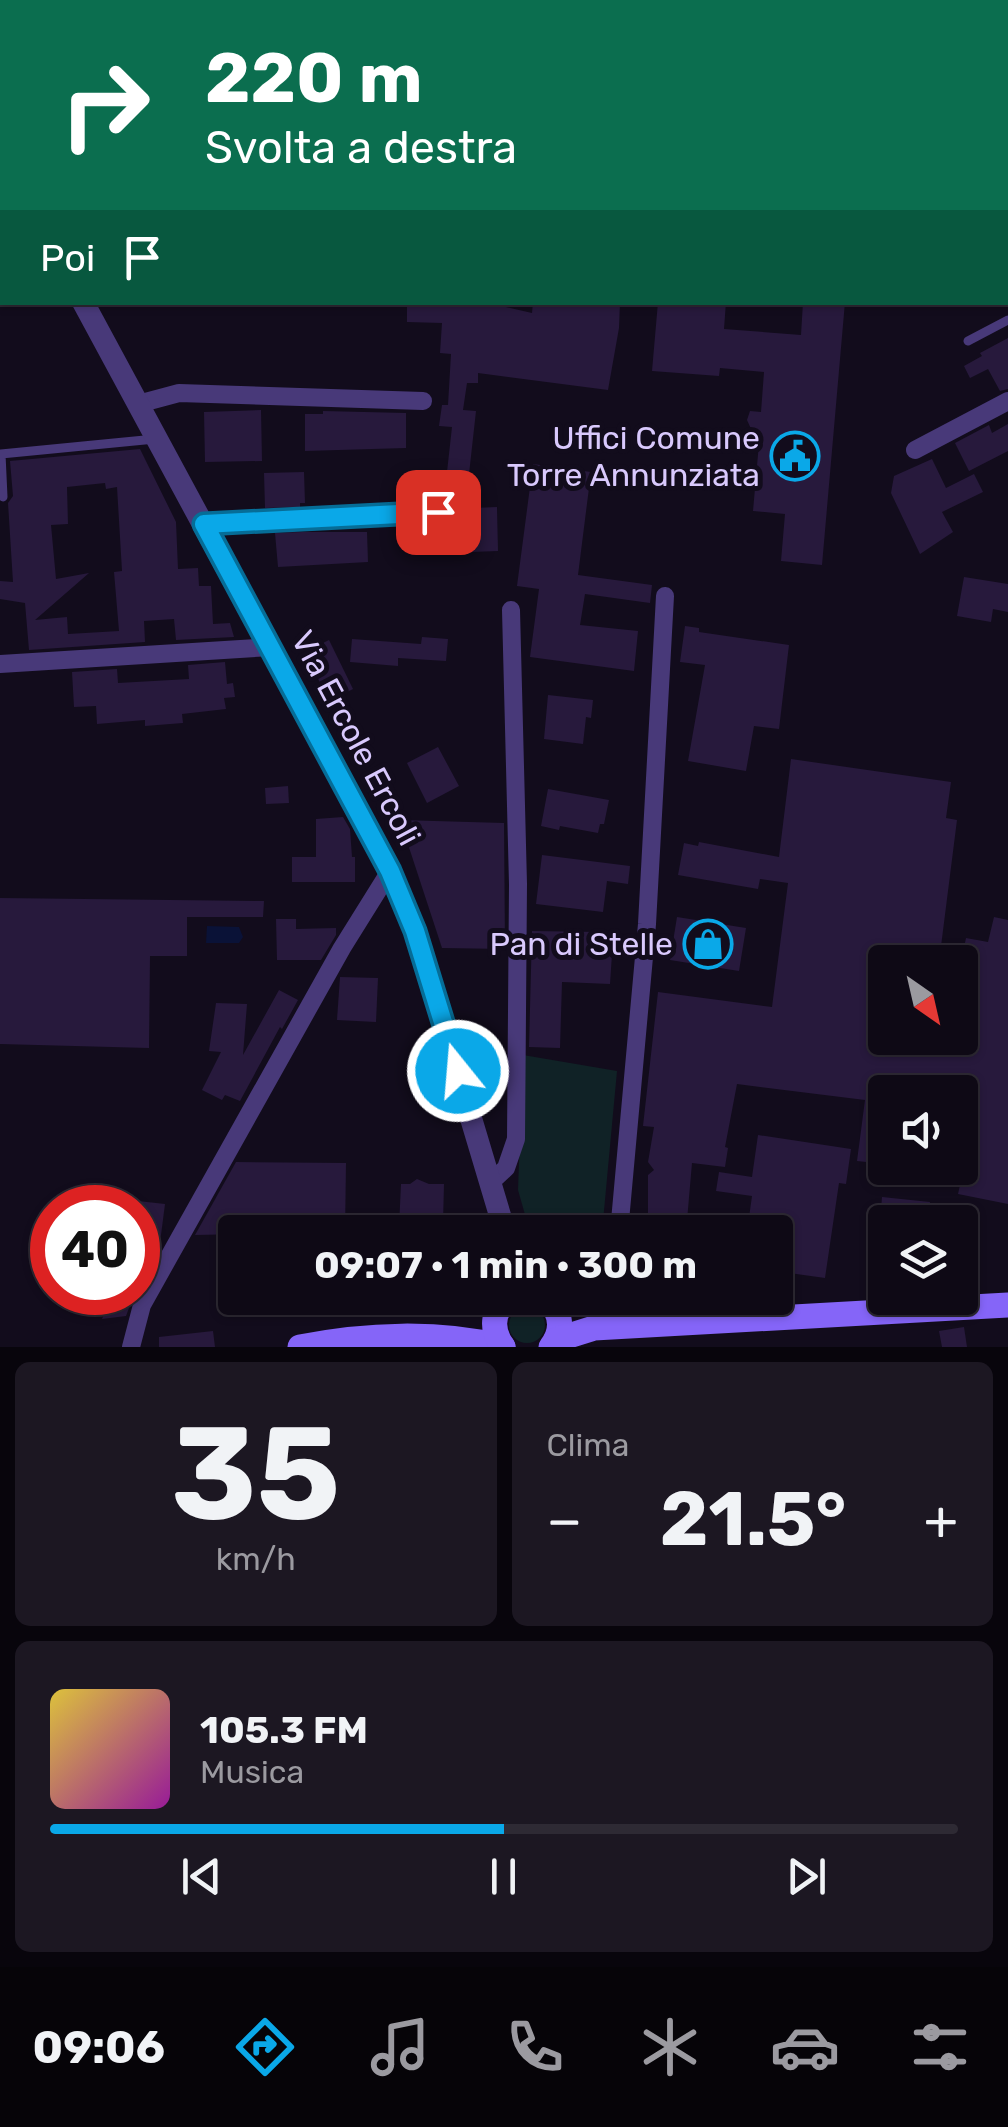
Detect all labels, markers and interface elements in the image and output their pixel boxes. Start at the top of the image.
text: 220 m [205,37,423,120]
icon: right [40,40,170,170]
text: Svolta a destra [205,121,517,174]
icon: arrive [115,230,170,285]
text: Poi [40,235,95,281]
place label: Uffici Comune Torre Annunziata [507,419,760,494]
public building icon: Uffici Comune Torre Annunziata [769,430,821,482]
pin [396,470,481,555]
icon: arrive [411,485,466,540]
street label: Via Ercole Ercoli [283,624,429,852]
shop icon: Pan di Stelle [682,918,734,970]
place label: Pan di Stelle [489,925,673,963]
north arrow [868,945,978,1055]
map controls [868,945,978,1315]
position arrow [406,1019,510,1123]
button: sound [868,1075,978,1185]
speed limit sign: 40 [30,1185,160,1315]
button: layers [868,1205,978,1315]
text: 09:07 · 1 min · 300 m [314,1242,697,1288]
text: 35 [171,1397,341,1552]
text: Clima [547,1426,629,1464]
text: 21.5° [660,1475,846,1564]
text: − [547,1488,582,1553]
text: + [924,1488,958,1553]
text: km/h [216,1540,296,1578]
text: 105.3 FM [200,1707,368,1753]
text: Musica [200,1753,304,1791]
icon: previous [174,1849,229,1904]
icon: pause [476,1849,531,1904]
icon: next [779,1849,834,1904]
icon: directions [230,2012,300,2082]
icon: music [365,2012,435,2082]
icon: phone [500,2012,570,2082]
icon: climate [635,2012,705,2082]
icon: car [770,2012,840,2082]
icon: filters [905,2012,975,2082]
text: 09:06 [33,2021,165,2074]

